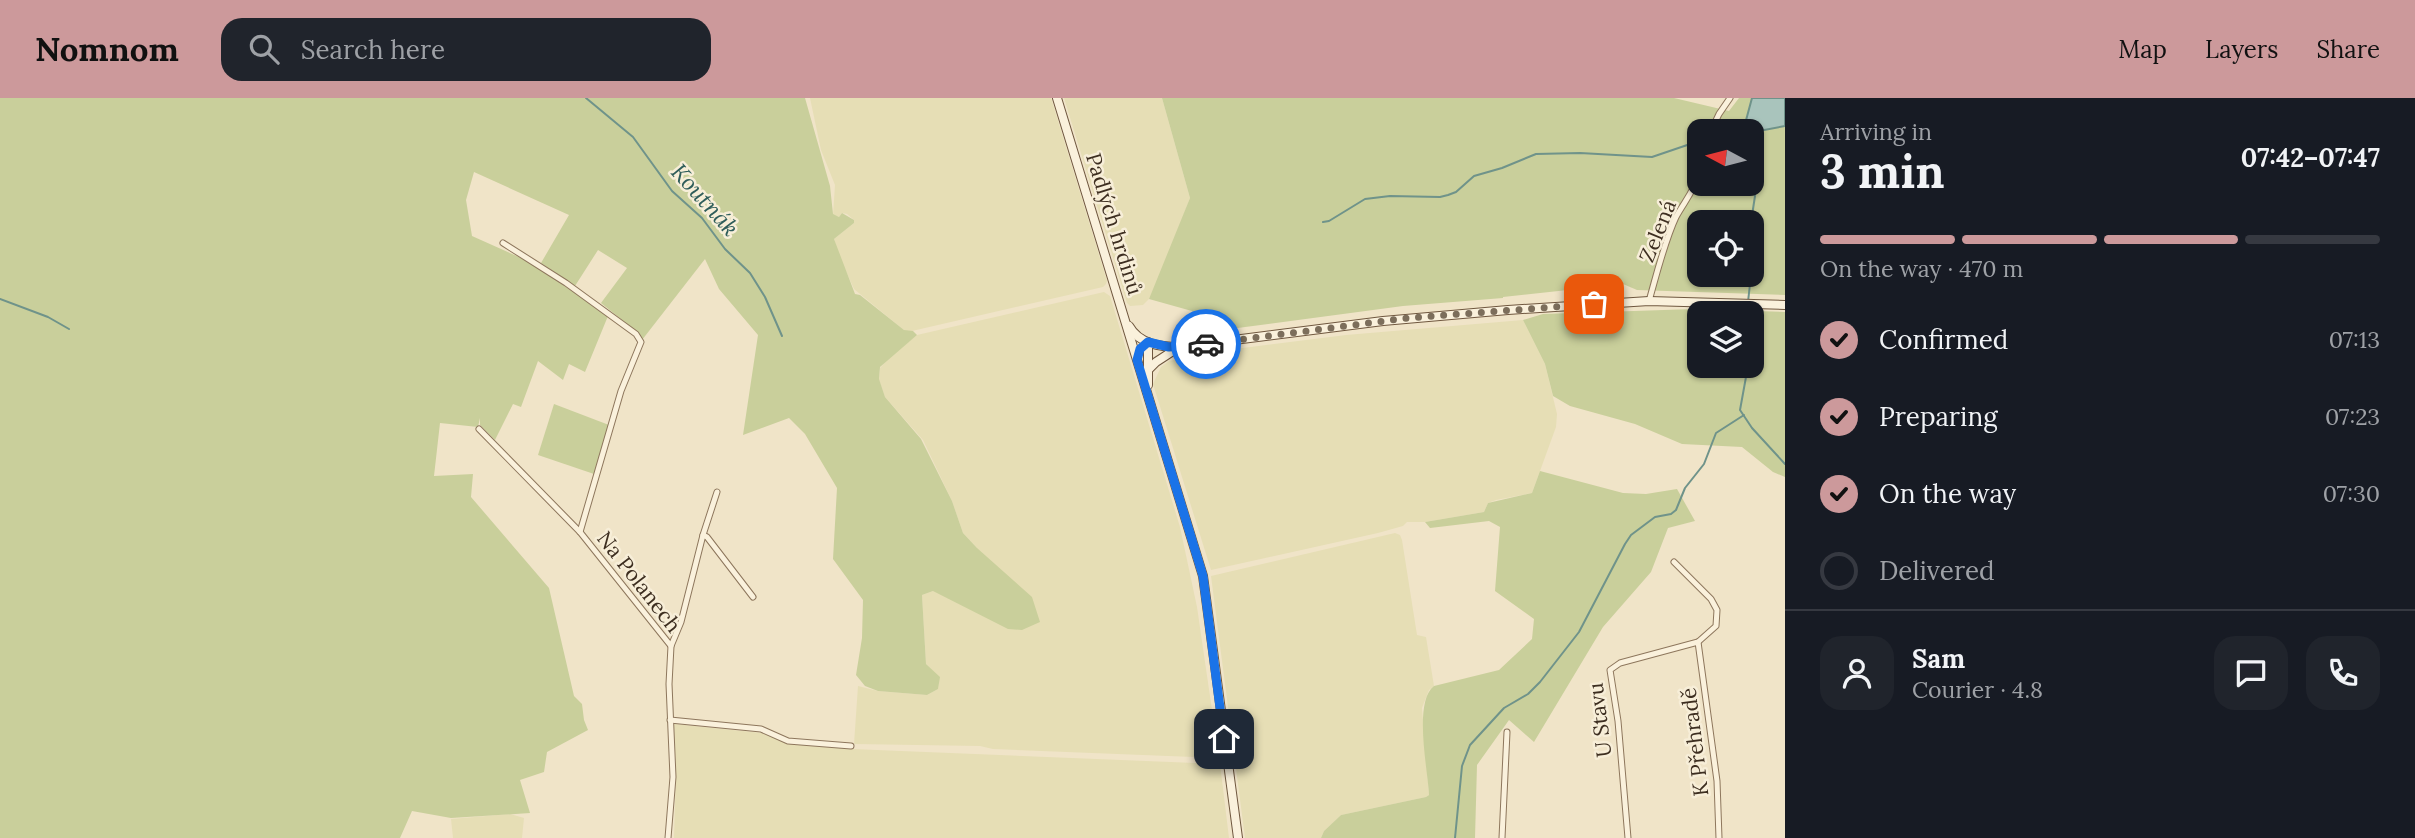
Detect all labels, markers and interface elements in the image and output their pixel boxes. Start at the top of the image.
search box [221,18,711,81]
text: Nomnom [35,28,179,70]
icon: search [245,30,283,68]
text: Search here [301,33,445,66]
text: Map [2118,34,2167,65]
text: Layers [2205,34,2278,65]
text: Share [2316,34,2380,65]
text: Arriving in [1820,117,1932,146]
north arrow [1687,119,1764,196]
map controls [1687,119,1764,378]
text: 07:42–07:47 [2241,141,2380,174]
text: 3 min [1820,142,1945,201]
street label: Padlých hrdinů [1080,150,1149,298]
water label: Koutnák [665,157,745,242]
street label: Zelená [1633,196,1682,266]
button: locate [1687,210,1764,287]
text: On the way · 470 m [1820,254,2023,283]
pin [1564,274,1624,334]
icon: bag [1575,285,1613,323]
button: layers [1687,301,1764,378]
courier [1171,309,1241,379]
icon: check [1820,321,1858,359]
text: Confirmed [1879,323,2008,356]
icon: car [1187,325,1225,363]
text: 07:13 [2329,325,2380,354]
icon: check [1820,398,1858,436]
text: Preparing [1879,400,1998,433]
text: 07:23 [2325,402,2380,431]
icon: check [1820,475,1858,513]
text: On the way [1879,477,2016,510]
text: 07:30 [2323,479,2380,508]
street label: Na Polanech [591,526,687,638]
text: Delivered [1879,554,1995,587]
button: person [1820,636,1894,710]
button: chat [2214,636,2288,710]
button: phone [2306,636,2380,710]
text: Sam [1912,642,1965,675]
text: Courier · 4.8 [1912,675,2043,704]
street label: U Stavu [1582,681,1617,759]
street label: K Přehradě [1674,686,1715,798]
pin [1194,709,1254,769]
icon: home [1205,720,1243,758]

